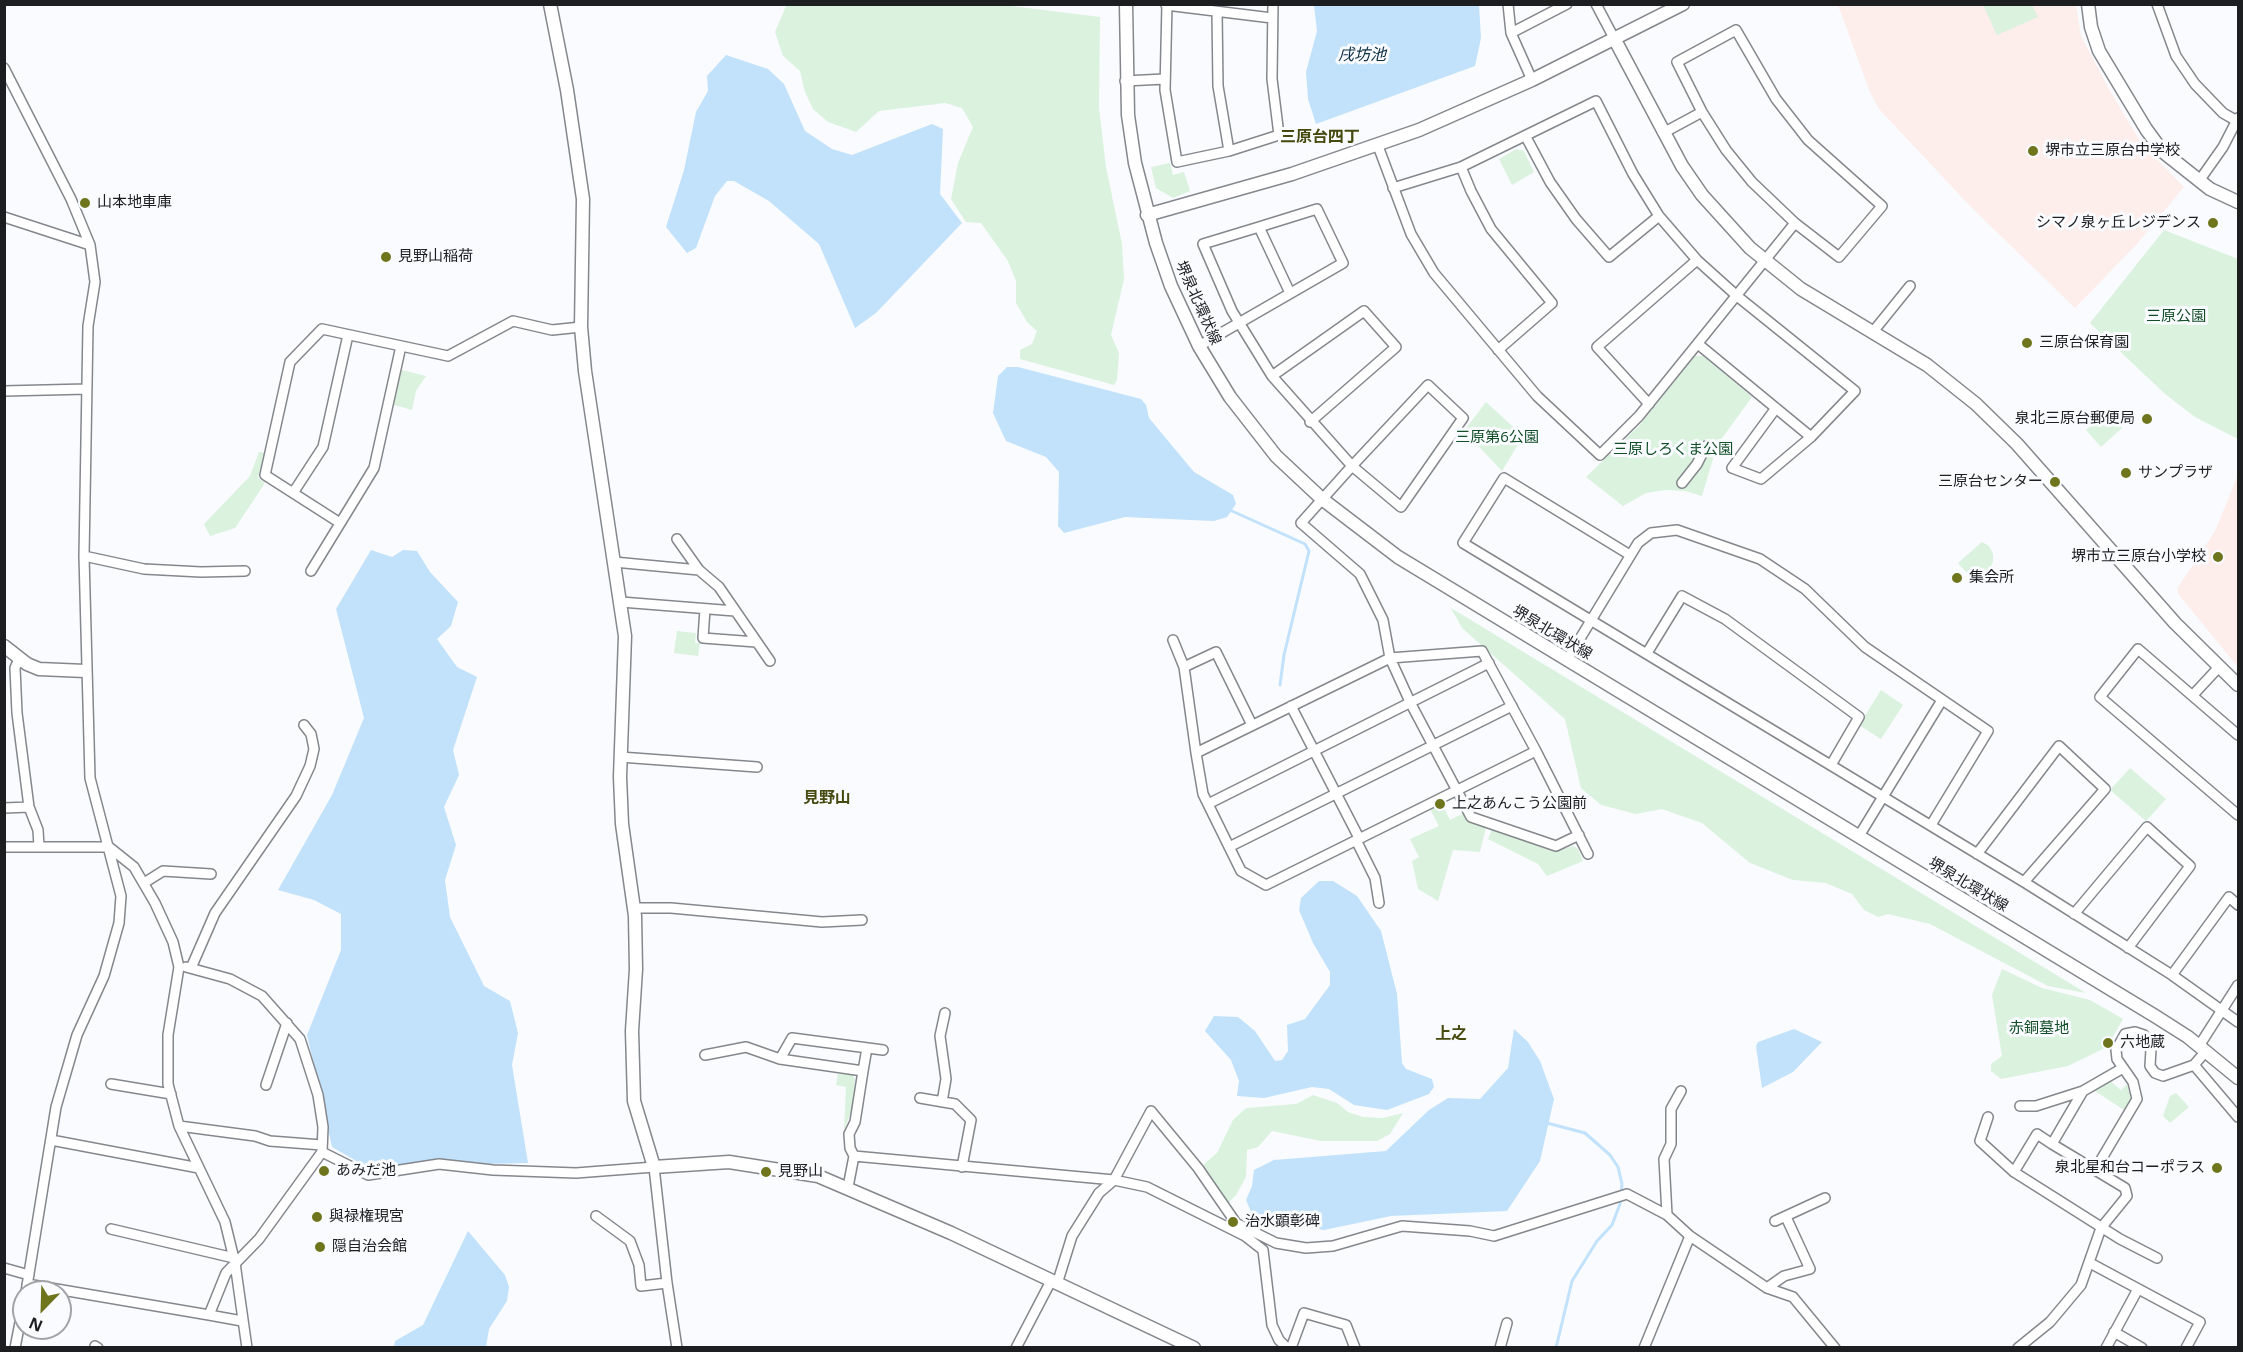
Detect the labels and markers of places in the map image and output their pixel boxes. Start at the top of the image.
place label: 堺市立三原台中学校 [2045,142,2180,160]
marker: 堺市立三原台中学校 [2026,144,2040,158]
place label: 山本地車庫 [97,194,172,212]
marker: 山本地車庫 [78,196,92,210]
place label: シマノ泉ヶ丘レジデンス [2036,214,2201,232]
marker: シマノ泉ヶ丘レジデンス [2206,216,2220,230]
place label: 見野山稲荷 [398,248,473,266]
marker: 見野山稲荷 [379,250,393,264]
place label: 三原台保育園 [2039,334,2129,352]
marker: 三原台保育園 [2020,336,2034,350]
place label: 泉北三原台郵便局 [2015,410,2135,428]
marker: 泉北三原台郵便局 [2140,412,2154,426]
place label: サンプラザ [2138,464,2213,482]
marker: サンプラザ [2119,466,2133,480]
place label: 三原台センター [1938,473,2043,491]
marker: 三原台センター [2048,475,2062,489]
place label: 堺市立三原台小学校 [2071,548,2206,566]
marker: 堺市立三原台小学校 [2211,550,2225,564]
place label: 集会所 [1969,569,2014,587]
marker: 集会所 [1950,571,1964,585]
place label: 上之あんこう公園前 [1452,795,1587,813]
marker: 上之あんこう公園前 [1433,797,1447,811]
place label: 六地蔵 [2120,1034,2165,1052]
marker: 六地蔵 [2101,1036,2115,1050]
place label: 泉北星和台コーポラス [2055,1159,2205,1177]
marker: 泉北星和台コーポラス [2210,1161,2224,1175]
place label: あみだ池 [336,1162,396,1180]
place label: 見野山 [778,1163,823,1181]
marker: あみだ池 [317,1164,331,1178]
marker: 見野山 [759,1165,773,1179]
place label: 與禄権現宮 [329,1208,404,1226]
marker: 與禄権現宮 [310,1210,324,1224]
place label: 治水顕彰碑 [1245,1213,1320,1231]
marker: 治水顕彰碑 [1226,1215,1240,1229]
place label: 隠自治会館 [332,1238,407,1256]
marker: 隠自治会館 [313,1240,327,1254]

